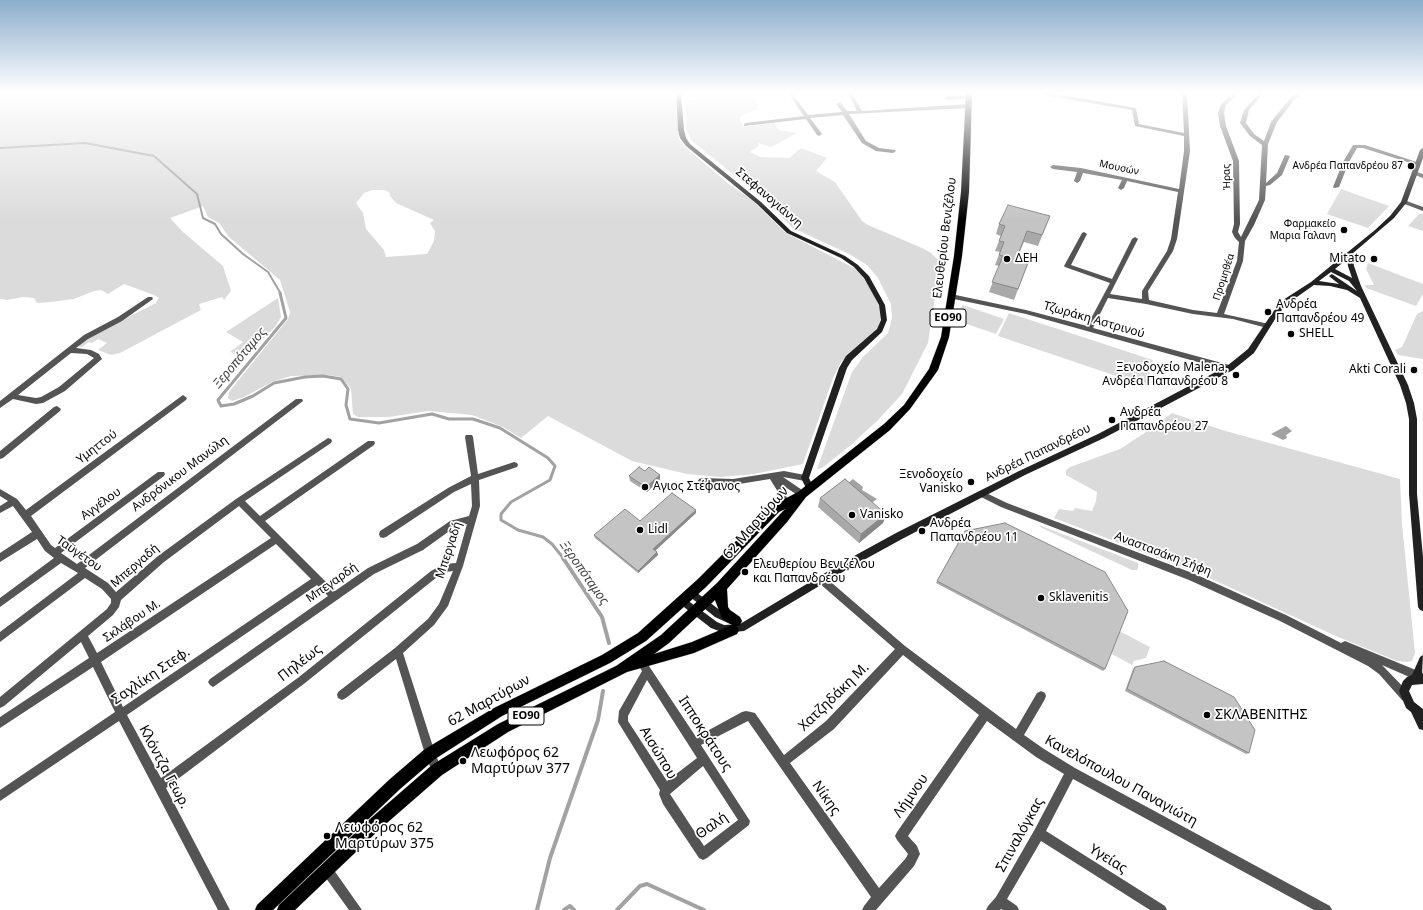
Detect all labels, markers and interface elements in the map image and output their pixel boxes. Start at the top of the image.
street label: Μουσών [1098,158,1140,178]
place label: Ανδρέα Παπανδρέου 87 [1293,160,1403,172]
marker: Ανδρέα Παπανδρέου 87 [1406,161,1416,171]
street label: Ήρας [1221,164,1233,190]
street label: Στεφανογιάννη [732,165,806,231]
street label: Ελευθερίου Βενιζέλου [930,177,960,299]
place label: Φαρμακείο Μαρια Γαλανη [1270,218,1336,242]
marker: Φαρμακείο Μαρια Γαλανη [1339,225,1349,235]
place label: ΔΕΗ [1015,252,1038,266]
street label: Προμηθέα [1211,252,1237,302]
place label: Mitato [1329,252,1366,266]
marker: ΔΕΗ [1002,254,1012,264]
marker: Mitato [1369,254,1379,264]
place label: Ανδρέα Παπανδρέου 49 [1276,298,1364,326]
street label: Τζωράκη Αστρινού [1042,299,1146,341]
marker: Ανδρέα Παπανδρέου 49 [1263,307,1273,317]
road number: ΕΟ90 [930,309,966,327]
water label: Ξεροπόταμος [210,324,270,392]
place label: SHELL [1299,327,1334,341]
marker: SHELL [1286,329,1296,339]
place label: Ξενοδοχείο Malena, Ανδρέα Παπανδρέου 8 [1102,361,1228,389]
place label: Akti Corali [1349,363,1406,377]
marker: Akti Corali [1409,365,1419,375]
marker: Ξενοδοχείο Malena, Ανδρέα Παπανδρέου 8 [1231,370,1241,380]
place label: Ανδρέα Παπανδρέου 27 [1120,406,1208,434]
marker: Ανδρέα Παπανδρέου 27 [1107,415,1117,425]
street label: Ανδρέα Παπανδρέου [983,421,1093,485]
street label: Υμηττού [74,427,120,467]
street label: Ανδρόνικου Μανώλη [129,433,231,515]
place label: Ξενοδοχείο Vanisko [899,468,963,496]
marker: Ξενοδοχείο Vanisko [966,477,976,487]
place label: Αγιος Στέφανος [653,480,740,494]
marker: Αγιος Στέφανος [640,482,650,492]
street label: 62 Μαρτύρων [720,483,792,563]
street label: Αγγέλου [78,485,124,523]
place label: Vanisko [860,508,904,522]
marker: Vanisko [847,510,857,520]
place label: Ανδρέα Παπανδρέου 11 [930,517,1018,545]
street label: Μπεργαδή [433,520,465,580]
place label: Lidl [648,523,668,537]
marker: Lidl [635,525,645,535]
marker: Ανδρέα Παπανδρέου 11 [917,526,927,536]
street label: Αναστασάκη Σήφη [1112,529,1214,579]
street label: Ταϋγέτου [54,533,104,575]
water label: Ξεροπόταμος [556,538,612,608]
street label: Μπεργαδή [108,541,162,591]
place label: Ελευθερίου Βενιζέλου και Παπανδρέου [753,558,875,586]
street label: Μπεγαρδή [304,560,360,606]
marker: Ελευθερίου Βενιζέλου και Παπανδρέου [740,567,750,577]
place label: Sklavenitis [1049,591,1108,605]
marker: Sklavenitis [1036,593,1046,603]
street label: Σκλάβου Μ. [101,597,163,645]
street label: Πηλέως [275,641,325,685]
street label: Σαχλίκη Στεφ. [109,644,193,708]
street label: Χατζηδάκη Μ. [795,659,873,735]
street label: 62 Μαρτύρων [445,672,533,730]
street label: Ιπποκράτους [675,693,735,775]
road number: ΕΟ90 [508,707,544,725]
place label: ΣΚΛΑΒΕΝΙΤΗΣ [1215,707,1308,723]
marker: ΣΚΛΑΒΕΝΙΤΗΣ [1202,710,1212,720]
street label: Κλόντζα Γεωρ. [135,722,193,812]
street label: Αισώπου [636,724,680,782]
street label: Κανελόπουλου Παναγιώτη [1042,732,1200,830]
place label: Λεωφόρος 62 Μαρτύρων 377 [471,745,570,778]
marker: Λεωφόρος 62 Μαρτύρων 377 [458,756,468,766]
street label: Λήμνου [890,771,932,821]
street label: Νίκης [808,778,844,818]
street label: Σπιναλόγκας [993,795,1047,875]
street label: Θαλή [693,809,731,843]
place label: Λεωφόρος 62 Μαρτύρων 375 [335,820,434,852]
marker: Λεωφόρος 62 Μαρτύρων 375 [322,831,332,841]
street label: Υγείας [1086,841,1130,877]

